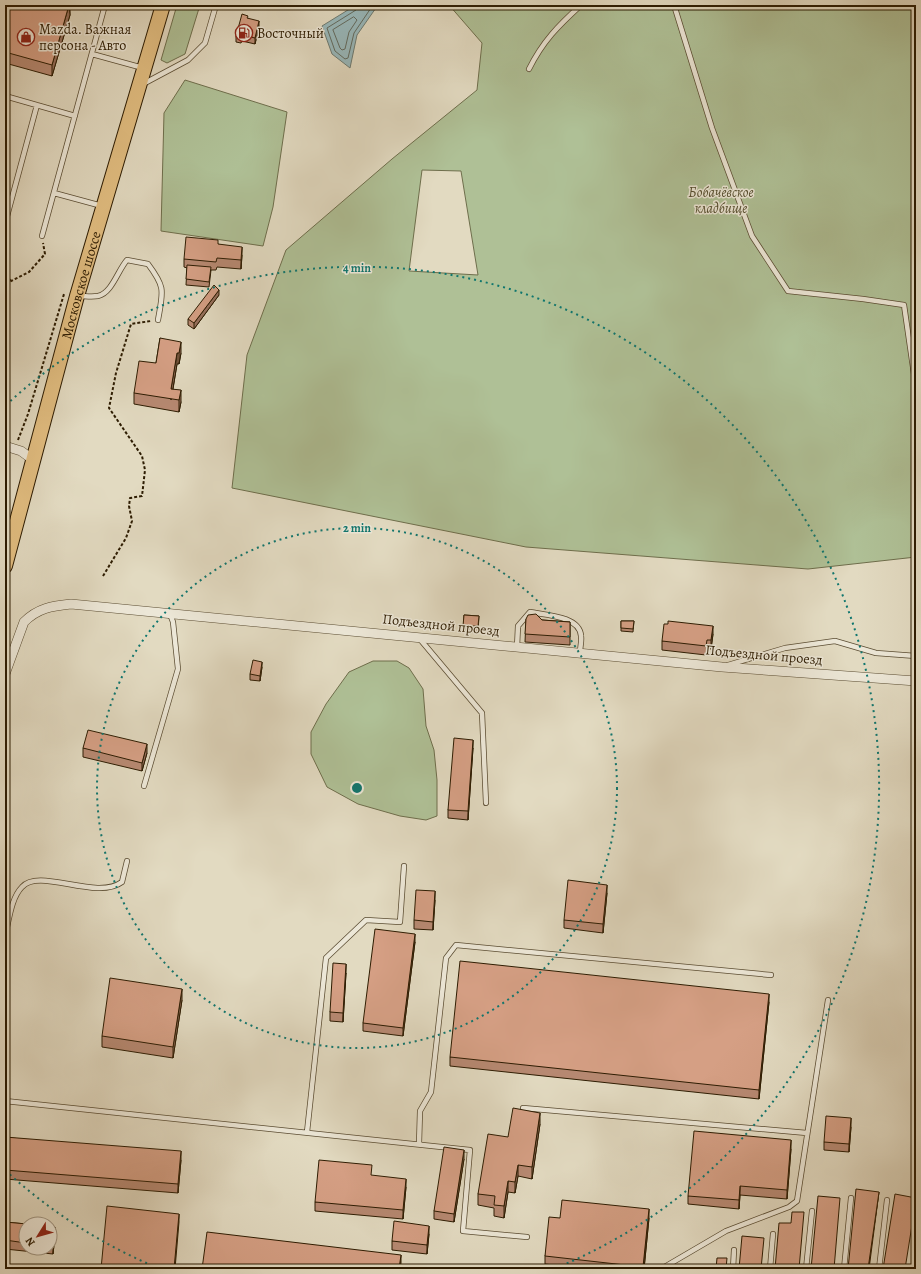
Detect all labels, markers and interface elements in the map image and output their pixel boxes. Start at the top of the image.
place label: Mazda. Важная персона - Авто [39,20,131,55]
fuel station icon: Восточный [234,23,254,43]
place label: Восточный [257,24,324,43]
shop icon: Mazda. Важная персона - Авто [16,27,36,47]
park label: Бобачёвское кладбище [688,183,754,218]
street label: Московское шоссе [56,229,105,341]
text: 4 min [343,260,371,276]
text: 2 min [343,520,371,536]
street label: Подъездной проезд [382,609,501,641]
street label: Подъездной проезд [705,640,824,670]
centre of rings [350,781,364,795]
north arrow [18,1216,58,1256]
text: N [22,1234,39,1249]

